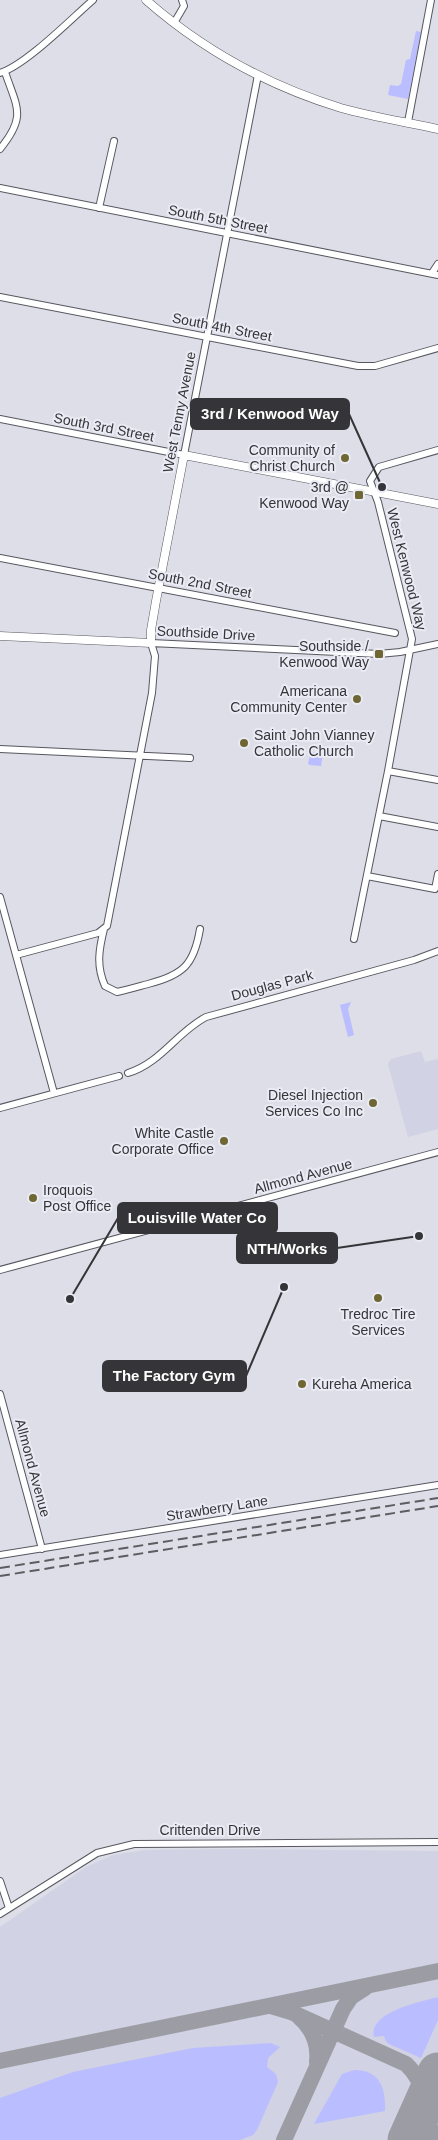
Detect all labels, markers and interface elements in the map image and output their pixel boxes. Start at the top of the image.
street label: South 5th Street [167,201,269,237]
street label: South 4th Street [171,309,273,345]
street label: West Tenny Avenue [159,350,199,474]
callout: 3rd / Kenwood Way [191,399,349,429]
text: 3rd / Kenwood Way [201,405,340,422]
street label: South 3rd Street [52,409,156,445]
place label: Community of Christ Church [249,442,335,474]
marker: Community of Christ Church [339,452,351,464]
place label: 3rd @ Kenwood Way [259,479,349,511]
marker: 3rd @ Kenwood Way [353,489,365,501]
street label: West Kenwood Way [384,506,430,632]
street label: South 2nd Street [147,565,253,601]
street label: Southside Drive [156,622,256,644]
place label: Southside / Kenwood Way [279,638,369,670]
marker: Southside / Kenwood Way [373,648,385,660]
place label: Americana Community Center [230,683,347,715]
marker: Americana Community Center [351,693,363,705]
place label: Saint John Vianney Catholic Church [254,727,374,759]
marker: Saint John Vianney Catholic Church [238,737,250,749]
street label: Douglas Park [229,966,316,1004]
place label: Diesel Injection Services Co Inc [265,1087,363,1119]
marker: Diesel Injection Services Co Inc [367,1097,379,1109]
place label: White Castle Corporate Office [112,1125,214,1157]
marker: White Castle Corporate Office [218,1135,230,1147]
street label: Allmond Avenue [252,1155,354,1197]
place label: Iroquois Post Office [43,1182,111,1214]
marker: Iroquois Post Office [27,1192,39,1204]
callout: Louisville Water Co [118,1203,277,1233]
text: Louisville Water Co [128,1209,266,1226]
callout: NTH/Works [237,1233,337,1263]
text: NTH/Works [247,1240,327,1257]
marker: Tredroc Tire Services [372,1292,384,1304]
place label: Tredroc Tire Services [341,1306,416,1338]
callout: The Factory Gym [103,1361,246,1391]
text: The Factory Gym [113,1367,235,1384]
place label: Kureha America [312,1376,412,1392]
marker: Kureha America [296,1378,308,1390]
street label: Allmond Avenue [12,1417,54,1519]
street label: Strawberry Lane [165,1492,269,1524]
street label: Crittenden Drive [159,1822,261,1838]

